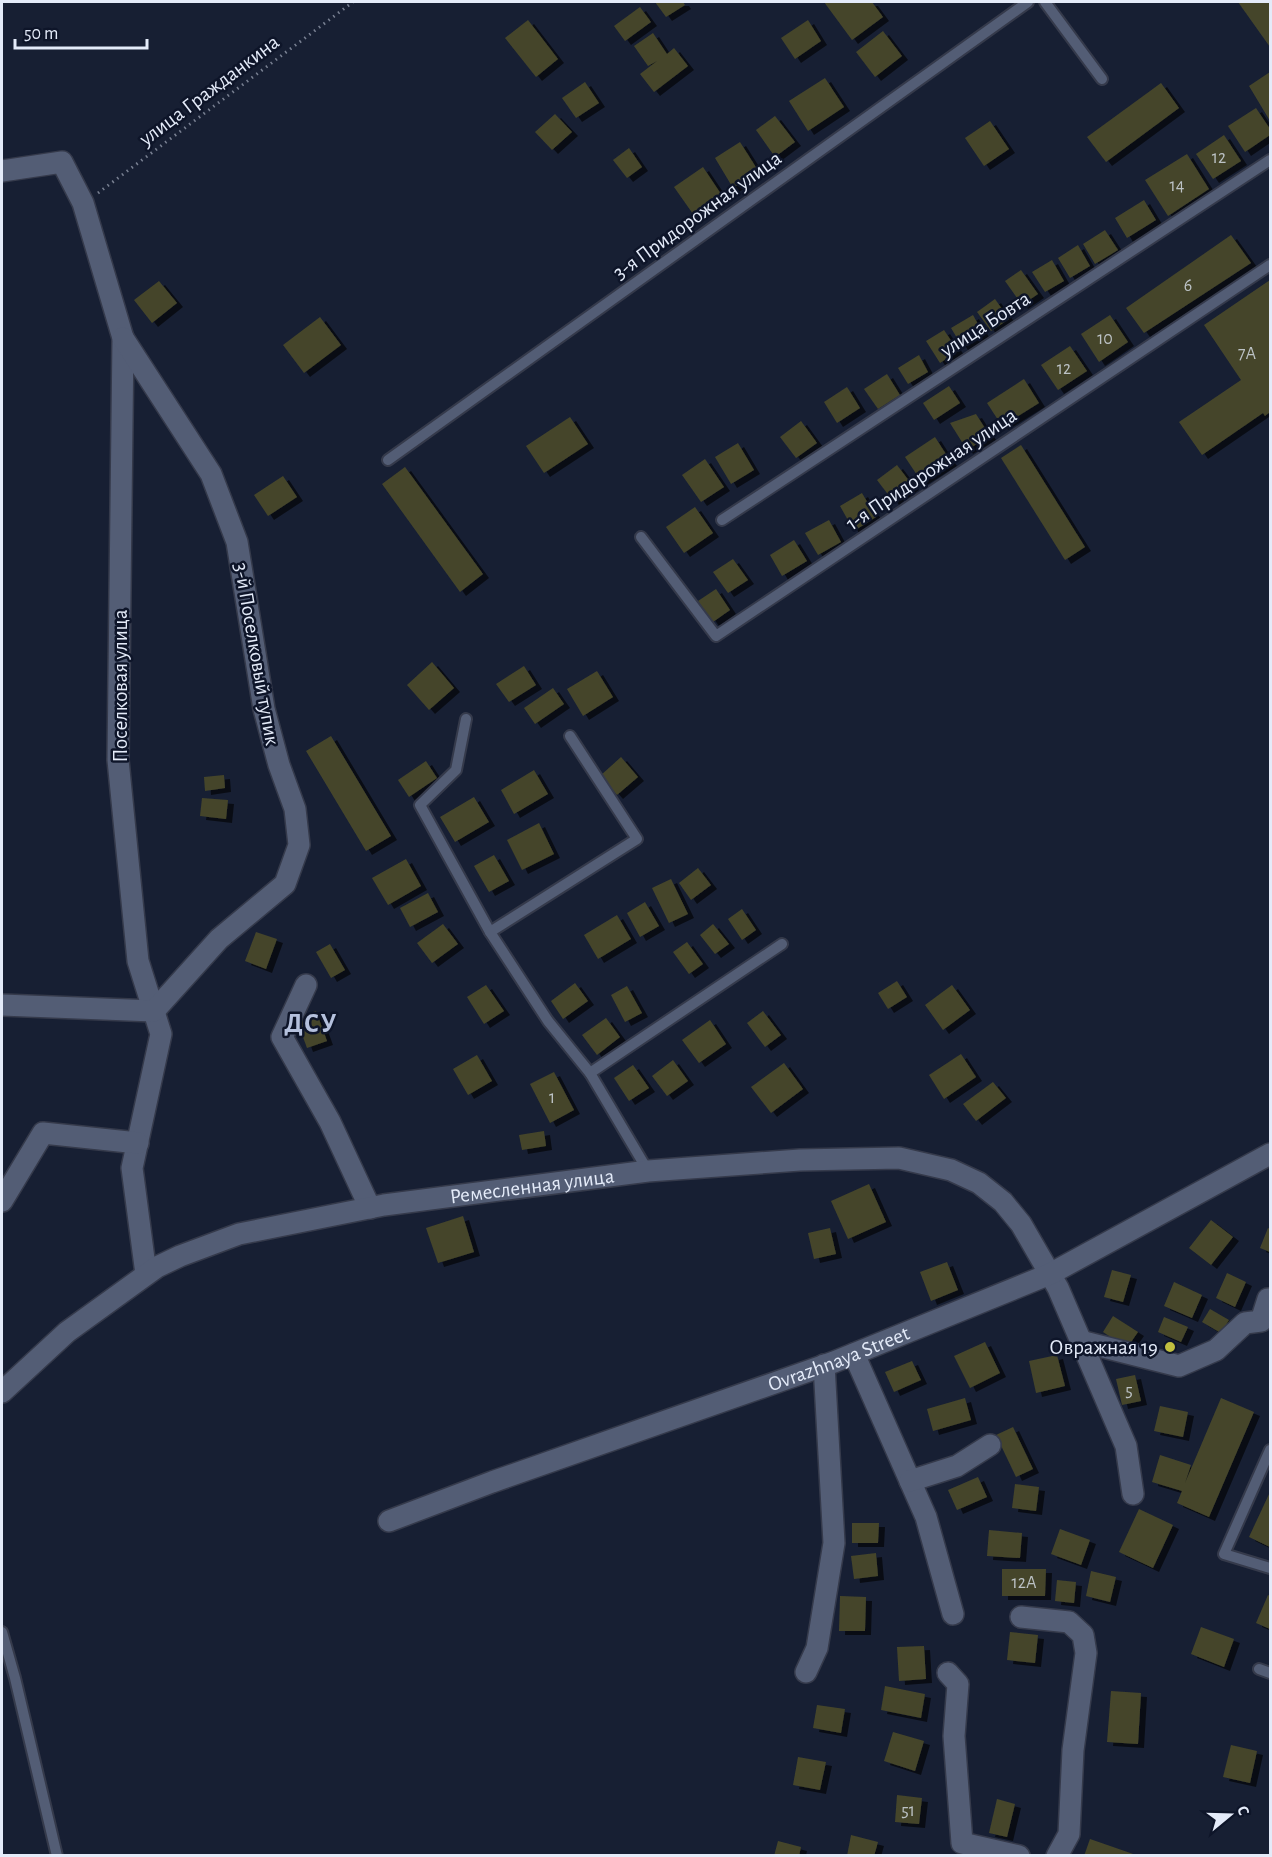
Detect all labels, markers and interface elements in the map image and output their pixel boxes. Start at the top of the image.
scale bar [15,12,147,50]
text: 50 m [24,25,58,43]
street label: улица Гражданкина [135,31,283,150]
street label: 3-я Придорожная улица [609,147,786,283]
house number: 12 [1212,149,1226,167]
house number: 14 [1170,177,1185,195]
house number: 6 [1184,277,1192,295]
street label: улица Бовта [936,288,1034,362]
house number: 10 [1097,330,1113,348]
house number: 7А [1238,345,1256,363]
house number: 12 [1057,360,1071,378]
street label: 1-я Придорожная улица [842,404,1021,534]
street label: 3-й Поселковый тупик [230,561,283,747]
street label: Поселковая улица [110,609,131,763]
district label: ДСУ [284,1010,338,1037]
house number: 1 [549,1089,555,1107]
street label: Ремесленная улица [449,1165,616,1207]
street label: Ovrazhnaya Street [765,1322,913,1395]
place label: Овражная 19 [1049,1337,1158,1358]
marker: Овражная 19 [1163,1340,1177,1354]
house number: 5 [1125,1382,1133,1400]
house number: 12А [1012,1574,1037,1592]
north arrow [1200,1785,1260,1845]
house number: 51 [901,1802,915,1820]
text: С [1234,1804,1252,1817]

